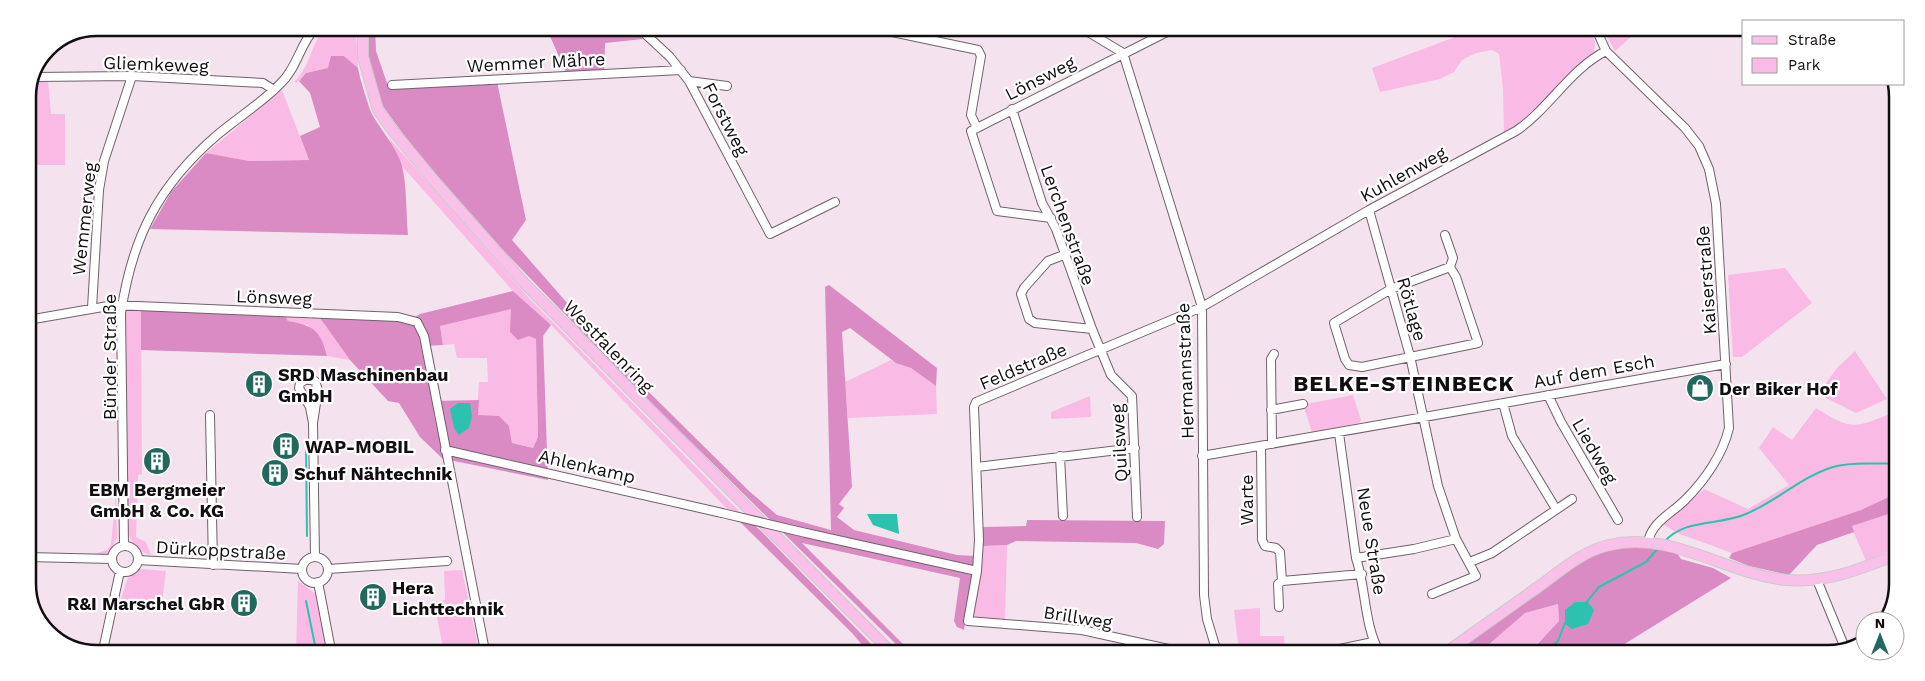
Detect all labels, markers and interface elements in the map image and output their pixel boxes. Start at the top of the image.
legend [1742,20,1905,85]
text: Straße [1788,31,1836,49]
street label: Wemmer Mähre [466,48,606,76]
street label: Lönsweg [1001,51,1079,105]
street label: Gliemkeweg [103,52,210,76]
text: Park [1788,56,1821,74]
street label: Forstweg [699,79,754,160]
street label: Kuhlenweg [1356,142,1450,206]
street label: Wemmerweg [68,161,100,277]
street label: Lerchenstraße [1037,162,1099,288]
street label: Kaiserstraße [1692,225,1720,335]
street label: Rötlage [1393,275,1431,343]
street label: Lönsweg [236,285,313,309]
street label: Bünder Straße [99,294,120,420]
street label: Westfalenring [560,295,659,397]
street label: Hermannstraße [1172,303,1198,439]
street label: Feldstraße [976,338,1070,394]
street label: Auf dem Esch [1532,350,1656,392]
place label: SRD Maschinenbau GmbH [278,364,449,406]
building icon: SRD Maschinenbau GmbH [244,369,274,399]
district label: BELKE-STEINBECK [1293,371,1515,396]
shop icon: Der Biker Hof [1685,373,1715,403]
place label: Der Biker Hof [1719,378,1838,399]
street label: Quilsweg [1106,403,1132,483]
street label: Liedweg [1568,415,1622,488]
building icon: WAP-MOBIL [271,431,301,461]
place label: WAP-MOBIL [305,436,414,457]
street label: Ahlenkamp [537,445,637,487]
building icon: EBM Bergmeier GmbH & Co. KG [142,446,172,476]
building icon: Schuf Nähtechnik [260,458,290,488]
place label: Schuf Nähtechnik [294,463,453,484]
street label: Warte [1236,474,1257,526]
place label: EBM Bergmeier GmbH & Co. KG [89,479,225,521]
street label: Neue Straße [1353,486,1391,596]
street label: Dürkoppstraße [155,536,287,564]
place label: Hera Lichttechnik [392,577,505,619]
building icon: Hera Lichttechnik [358,582,388,612]
building icon: R&I Marschel GbR [229,588,259,618]
place label: R&I Marschel GbR [67,593,226,614]
street label: Brillweg [1042,601,1114,633]
north arrow [1855,611,1905,661]
text: N [1875,615,1885,631]

